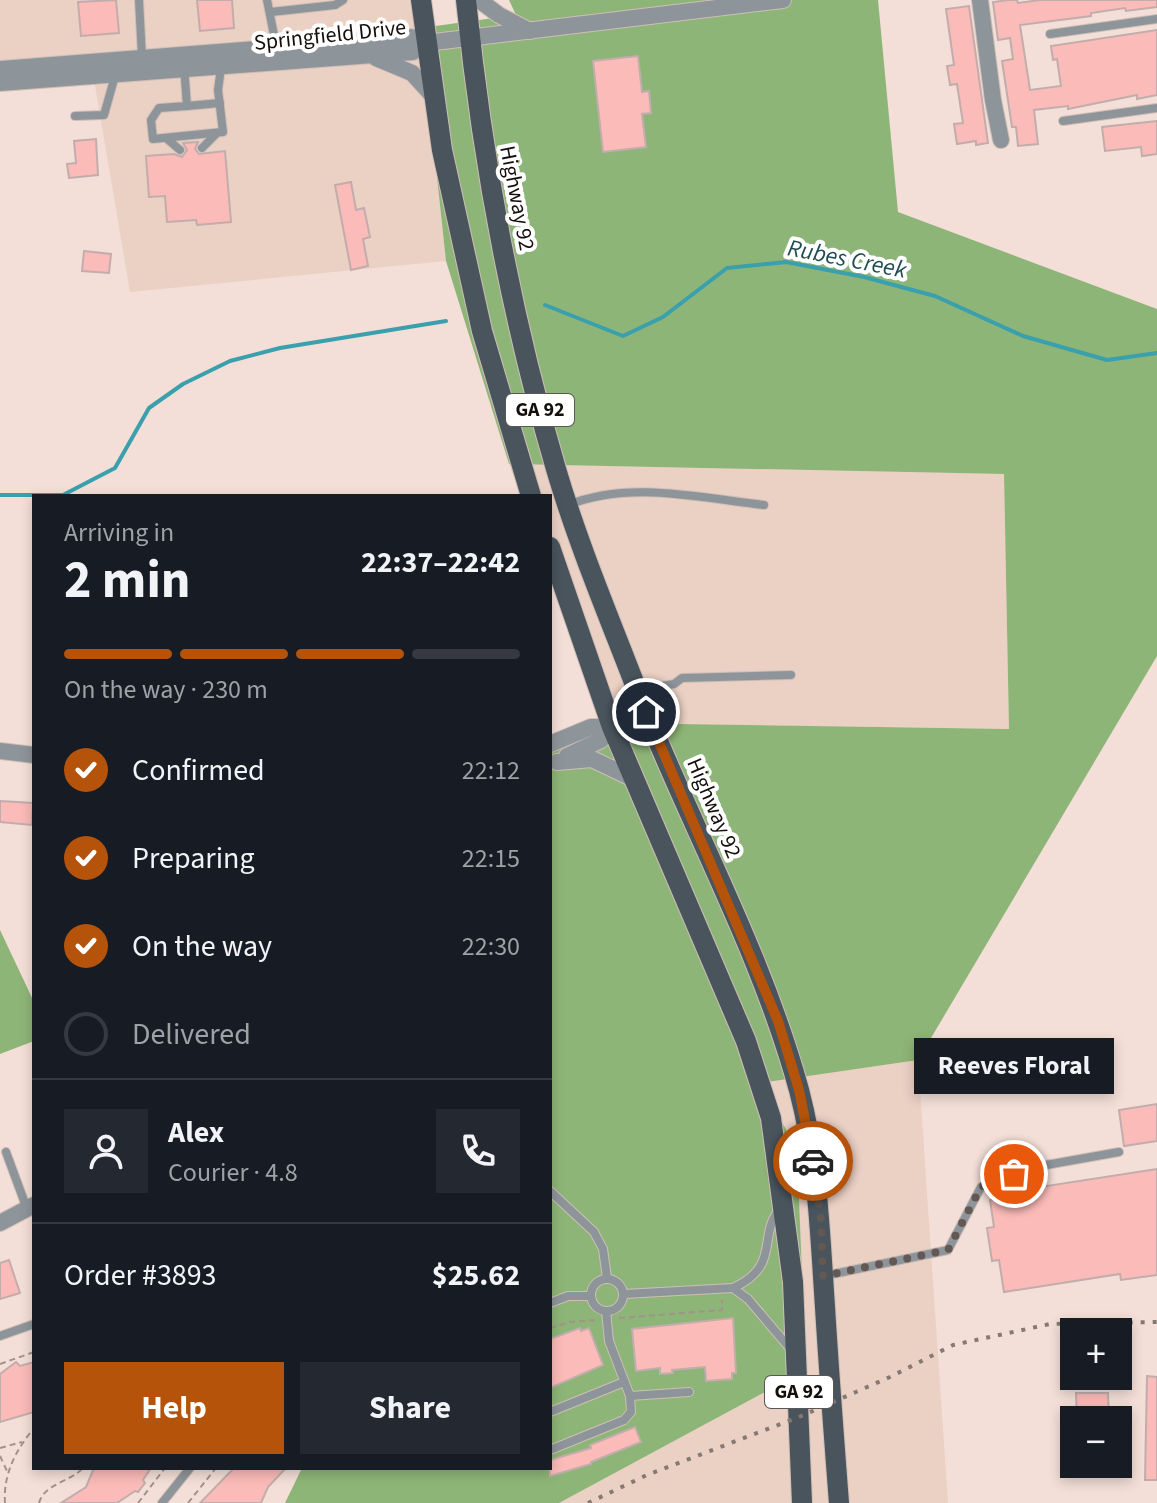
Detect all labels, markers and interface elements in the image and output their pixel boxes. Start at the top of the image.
street label: Springfield Drive [252,11,408,59]
street label: Highway 92 [491,143,543,253]
water label: Rubes Creek [785,230,910,288]
road number: GA 92 [506,394,574,426]
text: Arriving in [64,514,174,551]
text: 22:37–22:42 [361,541,520,584]
text: 2 min [64,544,191,618]
text: On the way · 230 m [64,671,268,708]
pin [612,678,680,746]
icon: home [624,690,668,734]
icon: check [64,748,108,792]
text: Confirmed [132,749,265,792]
text: 22:12 [462,752,520,789]
street label: Highway 92 [679,753,749,863]
icon: check [64,836,108,880]
text: Preparing [132,837,255,880]
text: 22:15 [462,840,520,877]
icon: check [64,924,108,968]
text: On the way [132,925,272,968]
text: 22:30 [462,928,520,965]
text: Delivered [132,1013,251,1056]
callout: Reeves Floral [914,1038,1114,1094]
text: Reeves Floral [938,1047,1090,1084]
button: person [64,1109,148,1193]
button: phone [436,1109,520,1193]
text: Alex [168,1111,224,1154]
courier [773,1121,853,1201]
icon: car [791,1139,835,1183]
pin [980,1140,1048,1208]
icon: bag [992,1152,1036,1196]
text: Courier · 4.8 [168,1154,298,1191]
text: Order #3893 [64,1254,217,1297]
text: $25.62 [432,1254,520,1297]
map controls [1060,1318,1132,1478]
button: + [1060,1318,1132,1390]
button: Help [64,1362,284,1454]
button: Share [300,1362,520,1454]
road number: GA 92 [765,1376,833,1408]
button: − [1060,1406,1132,1478]

